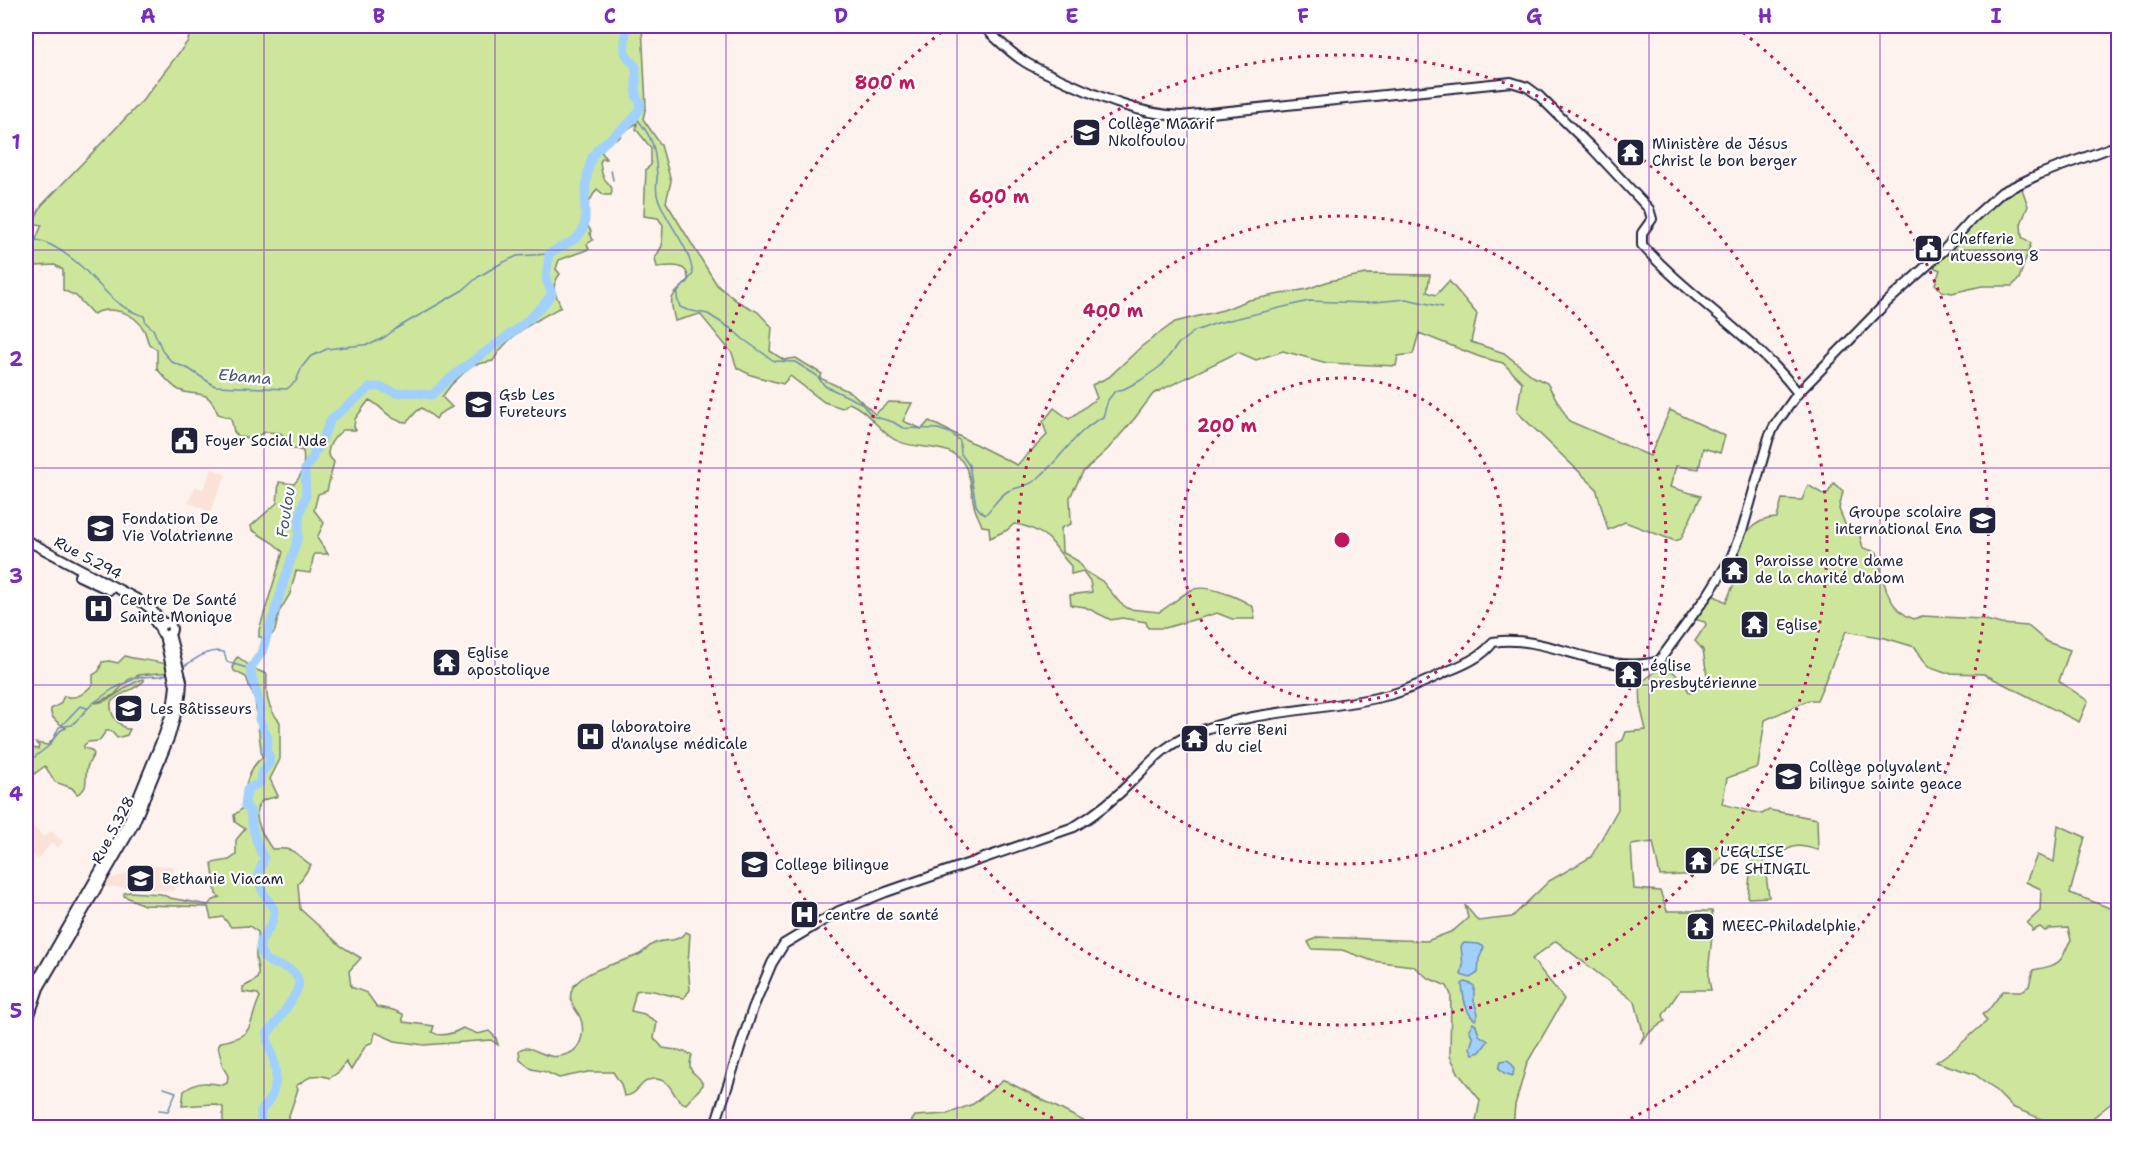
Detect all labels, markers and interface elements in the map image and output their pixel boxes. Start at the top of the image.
text: A [140,3,156,29]
text: B [373,3,385,29]
text: C [604,3,616,29]
text: D [834,3,848,29]
text: E [1065,3,1079,29]
text: F [1297,3,1309,29]
text: G [1526,3,1542,29]
text: H [1758,3,1772,29]
text: I [1990,3,2002,29]
text: 800 m [855,71,916,95]
place label: Collège Maarif Nkolfoulou [1108,114,1215,151]
school or university icon: Collège Maarif Nkolfoulou [1071,117,1103,149]
text: 1 [11,129,21,155]
place label: Ministère de Jésus Christ le bon berger [1652,134,1797,171]
temple icon: Ministère de Jésus Christ le bon berger [1615,137,1647,169]
text: 600 m [969,185,1030,209]
place label: Chefferie ntuessong 8 [1950,229,2039,266]
public building icon: Chefferie ntuessong 8 [1913,232,1945,264]
text: 400 m [1083,299,1144,323]
text: 2 [9,346,23,372]
water label: Ebama [217,364,273,389]
place label: Gsb Les Fureteurs [499,385,567,422]
school or university icon: Gsb Les Fureteurs [462,388,494,420]
text: 200 m [1197,414,1258,438]
public building icon: Foyer Social Nde [168,425,200,457]
place label: Foyer Social Nde [205,431,327,451]
water label: Foulou [271,485,300,539]
place label: Groupe scolaire international Ena [1835,502,1963,539]
school or university icon: Groupe scolaire international Ena [1967,505,1999,537]
place label: Fondation De Vie Volatrienne [122,509,234,546]
school or university icon: Fondation De Vie Volatrienne [85,512,117,544]
centre of rings [1332,530,1352,550]
street label: Rue 5.294 [51,532,125,584]
place label: Paroisse notre dame de la charité d'abom [1755,551,1904,588]
temple icon: Paroisse notre dame de la charité d'abom [1718,554,1750,586]
text: 3 [9,563,23,589]
place label: Centre De Santé Sainte Monique [120,590,237,627]
hospital icon: Centre De Santé Sainte Monique [83,593,115,625]
temple icon: Eglise [1739,609,1771,641]
place label: Eglise [1776,615,1818,635]
place label: Eglise apostolique [467,643,550,680]
temple icon: Eglise apostolique [430,646,462,678]
place label: église presbytérienne [1650,656,1757,693]
temple icon: église presbytérienne [1613,659,1645,691]
school or university icon: Les Bâtisseurs [113,693,145,725]
place label: Les Bâtisseurs [150,699,252,719]
place label: laboratoire d'analyse médicale [611,717,748,754]
hospital icon: laboratoire d'analyse médicale [574,720,606,752]
place label: Terre Beni du ciel [1215,720,1288,757]
temple icon: Terre Beni du ciel [1178,723,1210,755]
place label: Collège polyvalent bilingue sainte geace [1809,757,1962,794]
school or university icon: Collège polyvalent bilingue sainte geace [1772,760,1804,792]
text: 4 [9,781,23,807]
street label: Rue 5.328 [87,793,139,867]
place label: L'EGLISE DE SHINGIL [1720,842,1810,879]
temple icon: L'EGLISE DE SHINGIL [1683,845,1715,877]
school or university icon: College bilingue [738,849,770,881]
place label: College bilingue [775,855,889,875]
school or university icon: Bethanie Viacam [125,863,157,895]
place label: Bethanie Viacam [162,869,284,889]
hospital icon: centre de santé [788,899,820,931]
place label: centre de santé [825,905,939,925]
temple icon: MEEC-Philadelphie [1685,910,1717,942]
place label: MEEC-Philadelphie [1722,916,1857,936]
text: 5 [10,998,22,1024]

